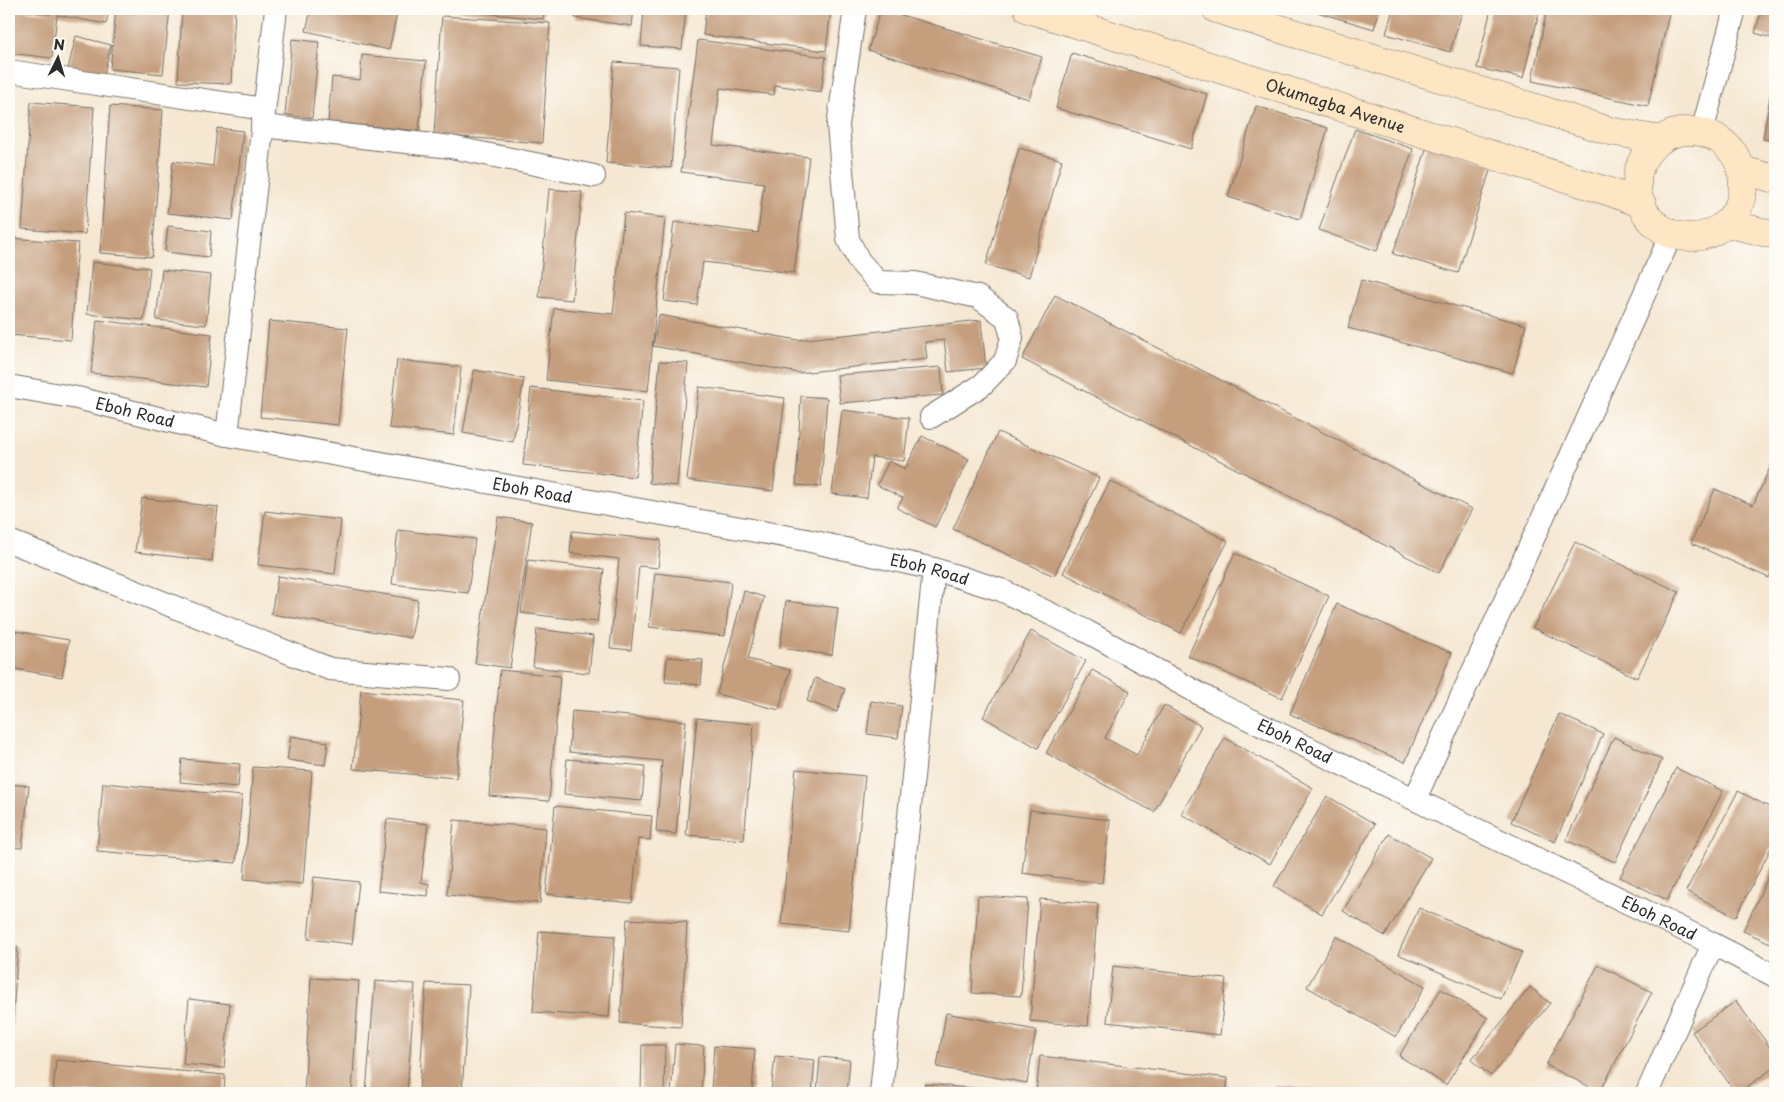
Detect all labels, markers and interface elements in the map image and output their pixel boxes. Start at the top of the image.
north arrow [32,32,82,82]
text: N [53,34,66,55]
street label: Okumagba Avenue [1263,71,1408,138]
street label: Eboh Road [93,390,177,433]
street label: Eboh Road [491,470,574,508]
street label: Eboh Road [888,546,972,590]
street label: Eboh Road [1254,712,1337,769]
street label: Eboh Road [1618,889,1701,945]

